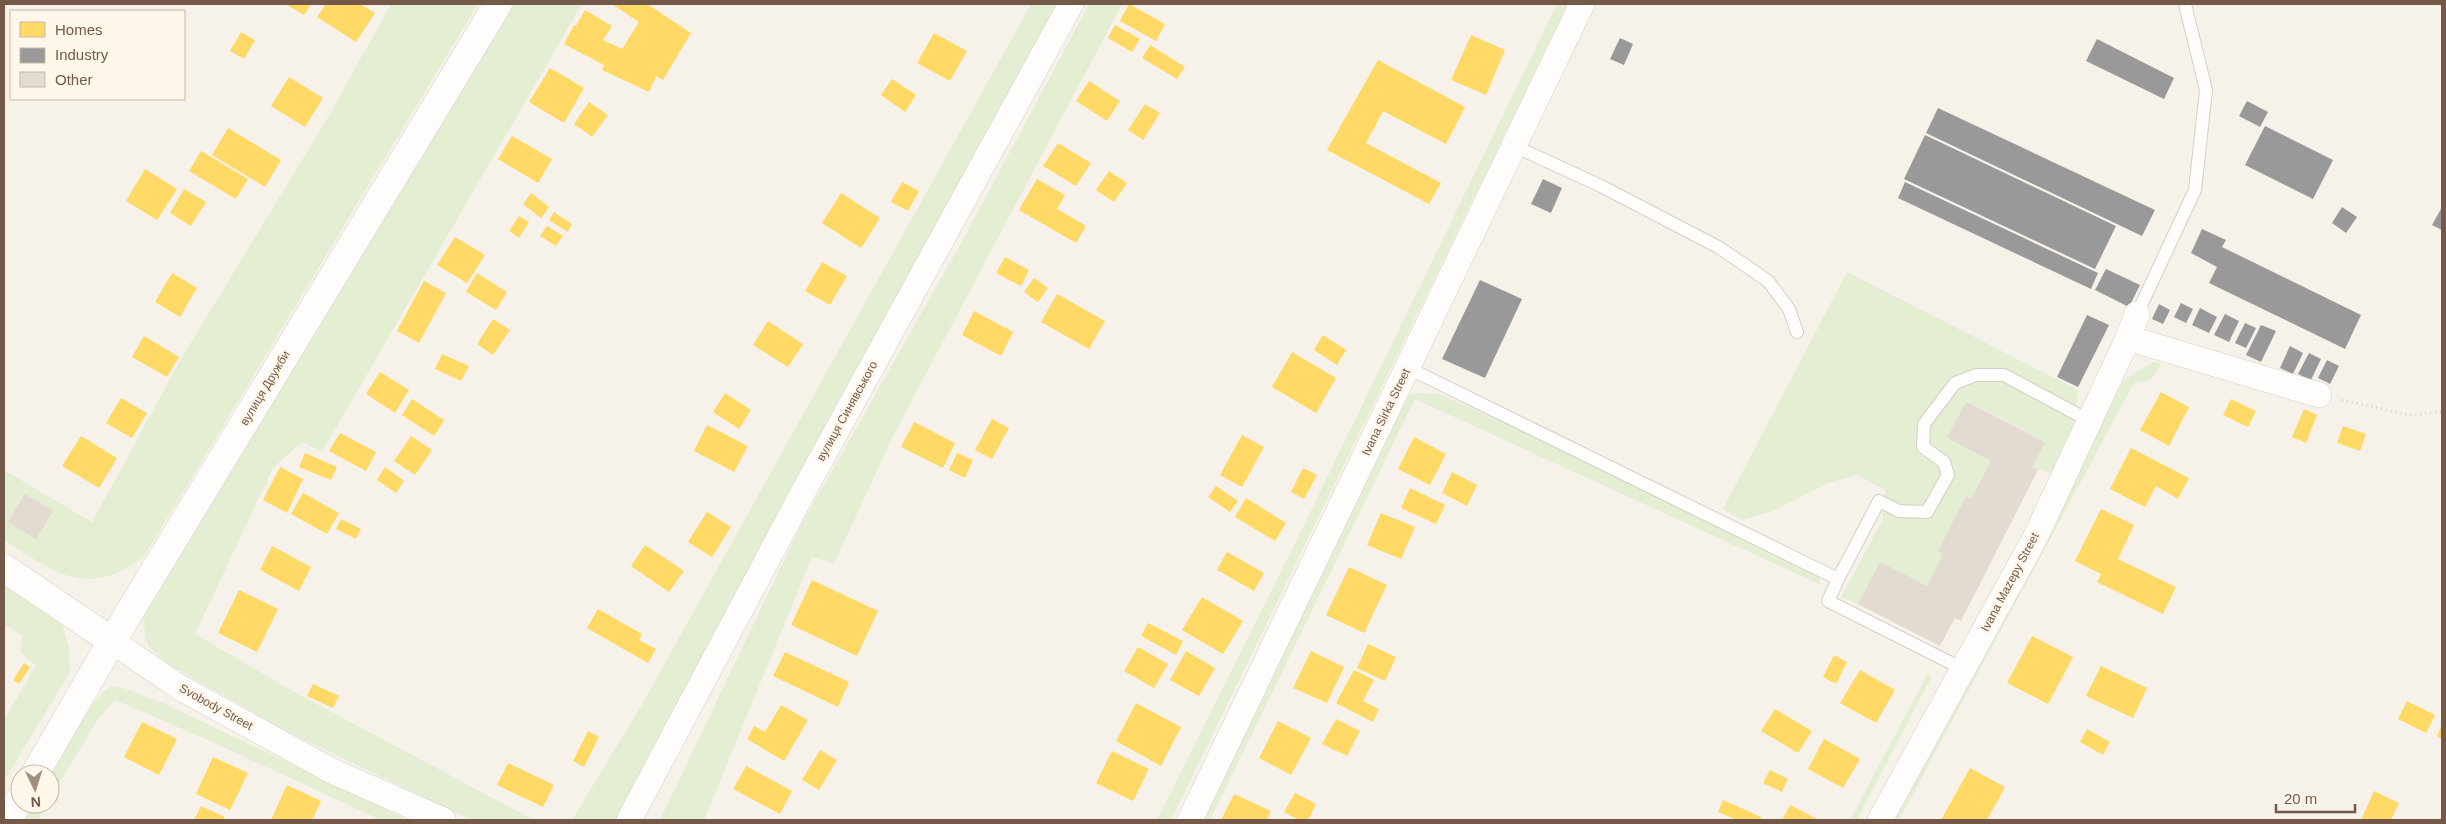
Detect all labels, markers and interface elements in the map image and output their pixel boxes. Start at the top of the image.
legend [10,10,185,100]
text: Homes [55,21,103,38]
text: Industry [55,46,109,63]
text: Other [55,71,93,88]
street label: вулиця Дружби [237,348,293,428]
street label: вулиця Синявського [814,358,880,463]
street label: Ivana Sirka Street [1359,365,1413,458]
street label: Ivana Mazepy Street [1978,530,2042,634]
street label: Svobody Street [177,681,256,733]
north arrow [10,764,60,814]
scale bar [2276,782,2355,814]
text: 20 m [2284,790,2317,807]
text: N [30,794,42,810]

